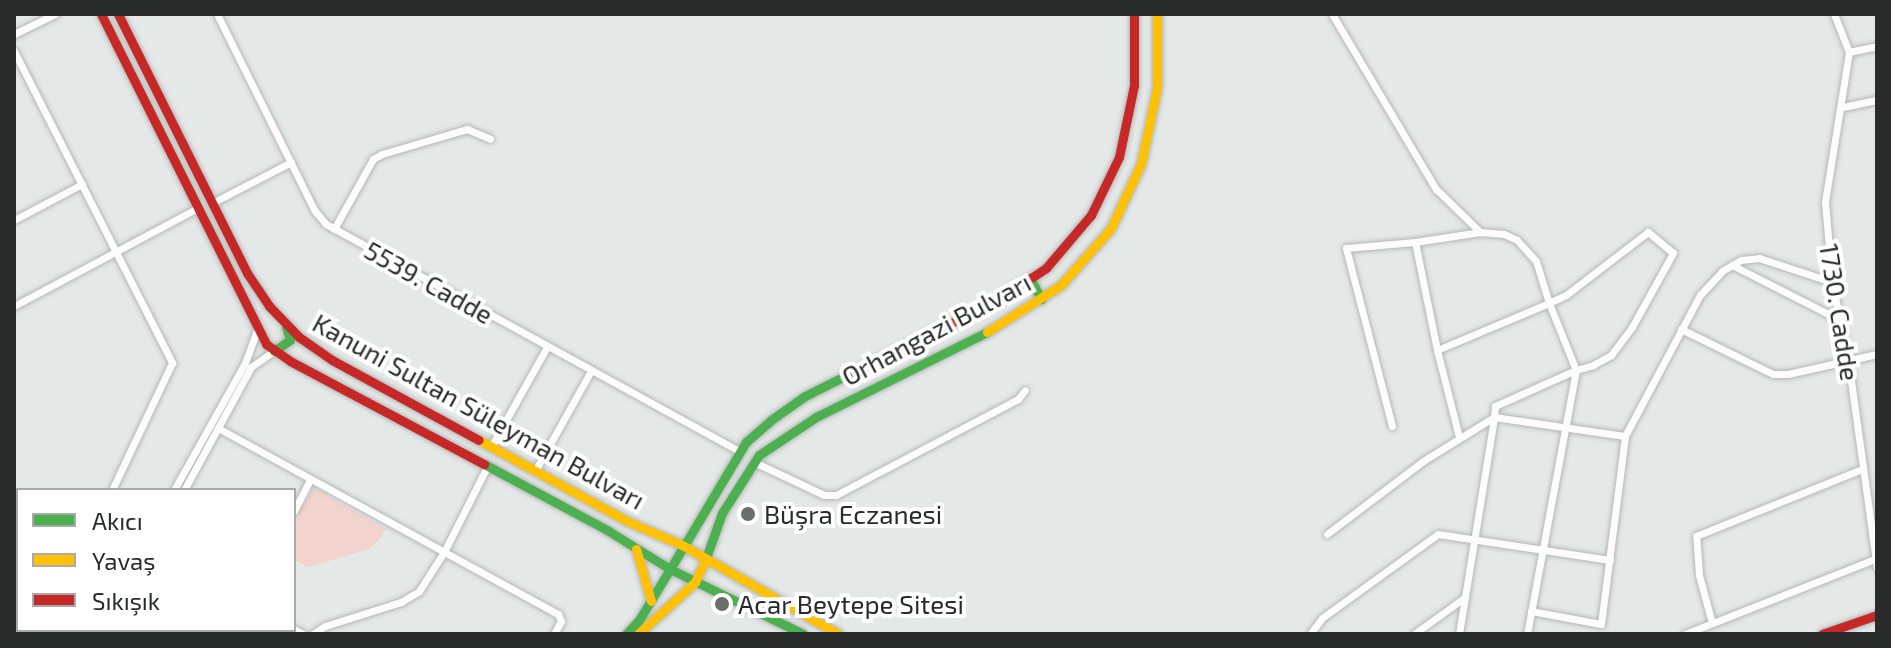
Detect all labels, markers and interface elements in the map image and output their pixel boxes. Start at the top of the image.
street label: 5539. Cadde [359,234,499,330]
street label: 1730. Cadde [1814,241,1866,383]
street label: Orhangazi Bulvarı [836,266,1036,392]
street label: Kanuni Sultan Süleyman Bulvarı [308,307,650,515]
legend [16,488,296,632]
place label: Büşra Eczanesi [764,498,942,530]
marker: Büşra Eczanesi [739,505,757,523]
text: Akıcı [92,506,143,535]
text: Yavaş [92,546,155,575]
text: Sıkışık [92,586,160,615]
place label: Acar Beytepe Sitesi [738,588,964,620]
marker: Acar Beytepe Sitesi [713,595,731,613]

